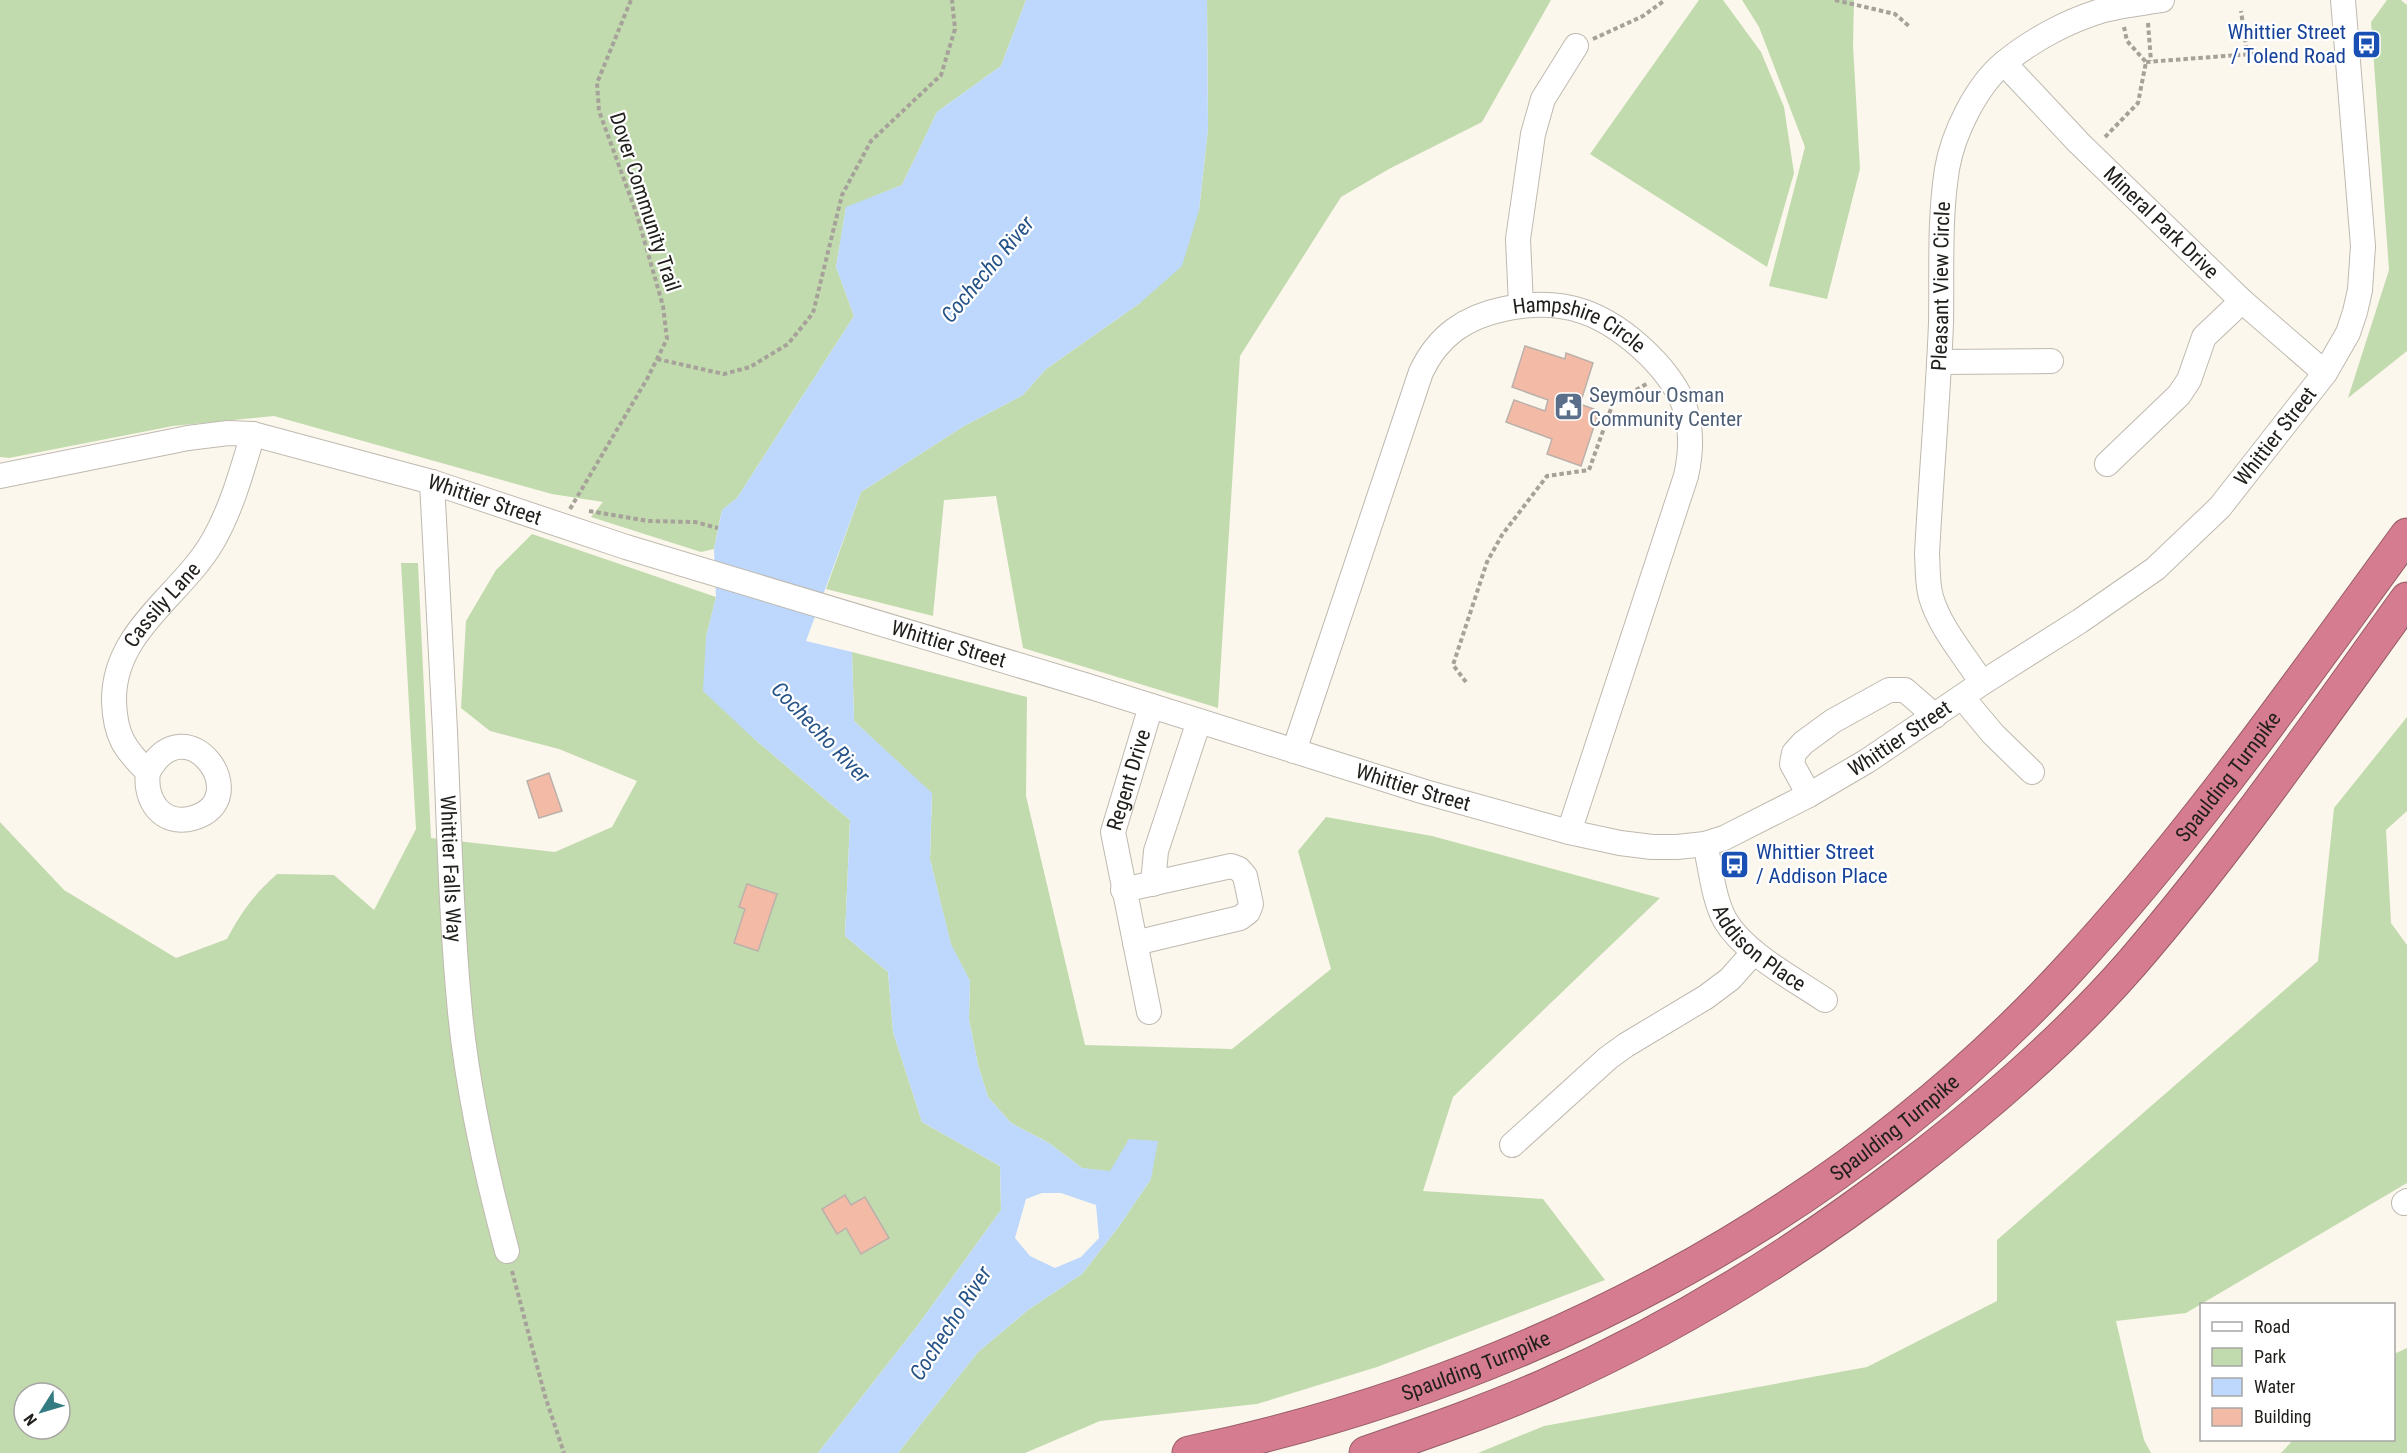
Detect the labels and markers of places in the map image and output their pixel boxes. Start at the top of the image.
place label: Whittier Street / Tolend Road [2228,20,2346,68]
bus stop icon: Whittier Street / Tolend Road [2351,28,2383,60]
place label: Seymour Osman Community Center [1589,383,1742,431]
public building icon: Seymour Osman Community Center [1552,391,1584,423]
place label: Whittier Street / Addison Place [1756,840,1888,888]
bus stop icon: Whittier Street / Addison Place [1719,848,1751,880]

